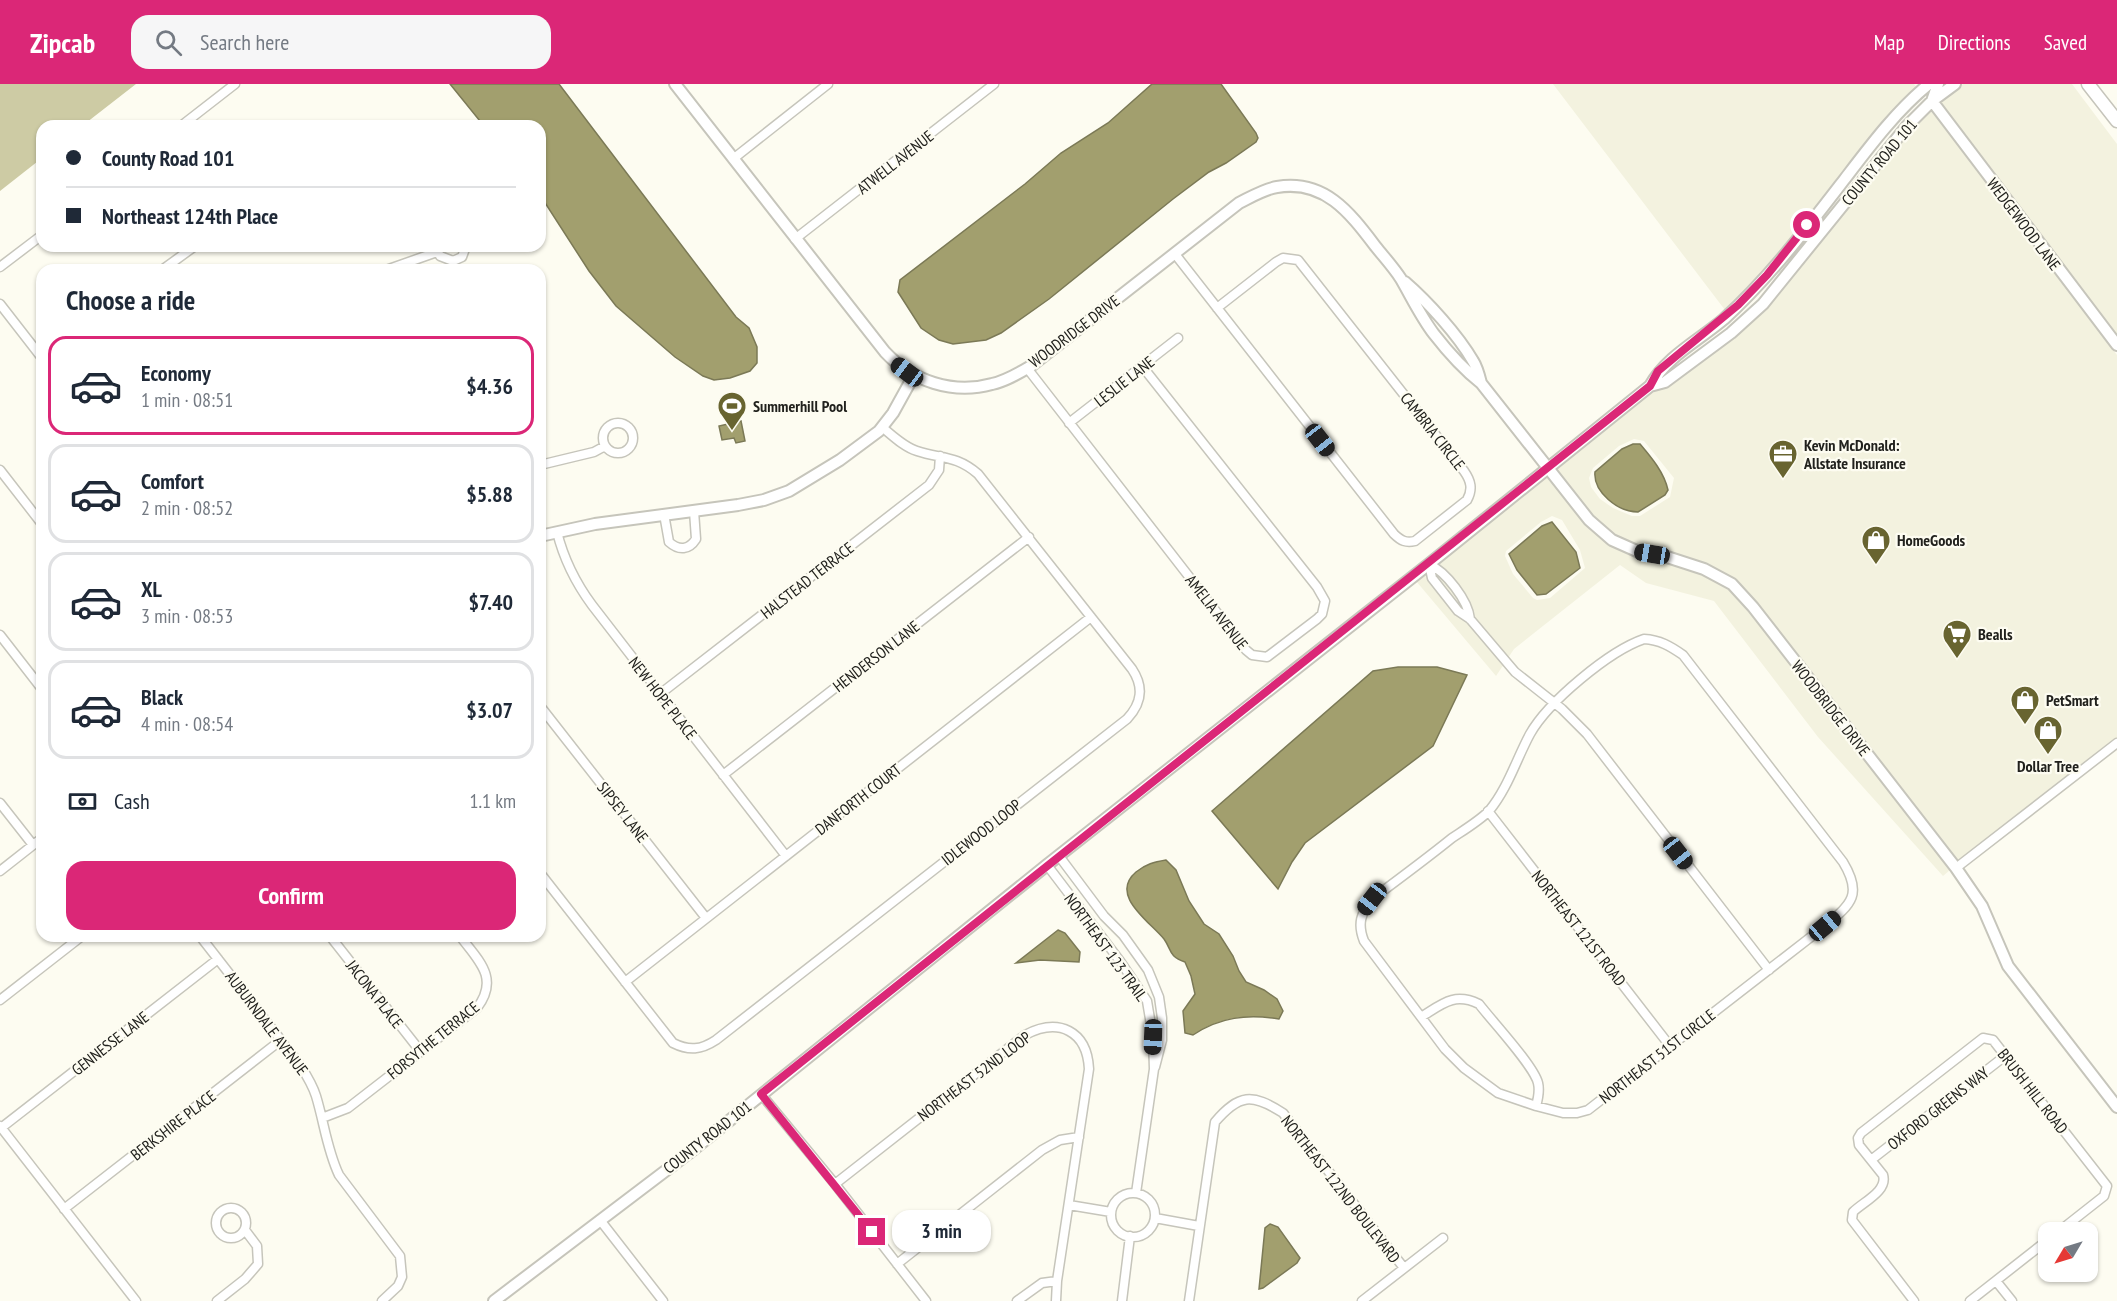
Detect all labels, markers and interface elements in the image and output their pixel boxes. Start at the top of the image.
search box [131,15,551,69]
text: Zipcab [30,24,95,61]
icon: search [152,26,185,59]
text: Search here [200,28,289,56]
text: Map [1874,29,1905,56]
text: Directions [1938,29,2011,56]
text: Saved [2044,29,2087,56]
street label: COUNTY ROAD 101 [1837,115,1921,209]
street label: ATWELL AVENUE [853,126,938,198]
text: County Road 101 [102,144,234,172]
street label: WEDGEWOOD LANE [1983,174,2065,274]
text: Northeast 124th Place [102,202,278,230]
route start [1793,211,1820,238]
text: Choose a ride [66,283,195,317]
street label: WOODRIDGE DRIVE [1025,290,1123,372]
street label: LESLIE LANE [1090,351,1158,411]
car [887,354,927,390]
icon: car [69,359,123,413]
text: Economy [141,359,211,387]
text: $4.36 [466,372,513,400]
text: 1 min · 08:51 [141,387,233,413]
street label: CAMBRIA CIRCLE [1396,388,1470,474]
sports icon: Summerhill Pool [716,390,748,432]
place label: Summerhill Pool [753,396,847,416]
car [1302,420,1338,460]
place label: Kevin McDonald: Allstate Insurance [1803,435,1906,473]
office icon: Kevin McDonald: Allstate Insurance [1767,438,1799,480]
icon: car [69,467,123,521]
text: Comfort [141,467,204,495]
text: $5.88 [466,480,513,508]
text: 2 min · 08:52 [141,495,233,521]
shop icon: HomeGoods [1860,524,1892,566]
place label: HomeGoods [1897,530,1965,550]
street label: HALSTEAD TERRACE [756,537,858,623]
car [1633,542,1671,566]
street label: AMELIA AVENUE [1181,570,1253,654]
icon: car [69,575,123,629]
text: XL [141,575,162,603]
text: $7.40 [468,588,513,616]
text: 3 min · 08:53 [141,603,233,629]
street label: HENDERSON LANE [829,616,923,696]
supermarket icon: Bealls [1941,618,1973,660]
place label: Bealls [1978,624,2013,644]
street label: NEW HOPE PLACE [624,653,702,743]
street label: WOODBRIDGE DRIVE [1787,656,1875,760]
icon: car [69,683,123,737]
text: Black [141,683,183,711]
shop icon: PetSmart [2009,684,2041,726]
place label: PetSmart [2046,690,2099,710]
text: $3.07 [466,696,513,724]
text: 4 min · 08:54 [141,711,233,737]
shop icon: Dollar Tree [2032,714,2064,756]
place label: Dollar Tree [2017,756,2079,776]
street label: DANFORTH COURT [811,759,905,839]
street label: SIPSEY LANE [593,778,653,846]
icon: cash [66,785,99,818]
text: Cash [114,787,150,815]
text: 1.1 km [469,788,516,814]
street label: IDLEWOOD LOOP [937,795,1025,869]
car [1660,833,1696,873]
button: Confirm [66,861,516,930]
street label: NORTHEAST 121ST ROAD [1528,866,1630,990]
car [1354,879,1390,919]
street label: NORTHEAST 123 TRAIL [1060,889,1152,1005]
car [1805,908,1845,944]
street label: JACONA PLACE [341,955,408,1032]
street label: AUBURNDALE AVENUE [221,967,313,1079]
street label: FORSYTHE TERRACE [383,997,483,1083]
street label: NORTHEAST 51ST CIRCLE [1595,1004,1719,1108]
street label: GENNESSE LANE [67,1007,153,1079]
car [1143,1019,1163,1055]
street label: NORTHEAST 52ND LOOP [913,1027,1035,1125]
street label: BRUSH HILL ROAD [1994,1044,2072,1138]
street label: OXFORD GREENS WAY [1883,1062,1993,1154]
street label: BERKSHIRE PLACE [126,1086,220,1164]
street label: COUNTY ROAD 101 [659,1096,755,1178]
street label: NORTHEAST 122ND BOULEVARD [1277,1111,1405,1267]
callout: 3 min [893,1211,992,1253]
route end [858,1218,885,1245]
text: 3 min [921,1218,962,1244]
north arrow [2038,1222,2098,1282]
map controls [2038,1222,2098,1282]

